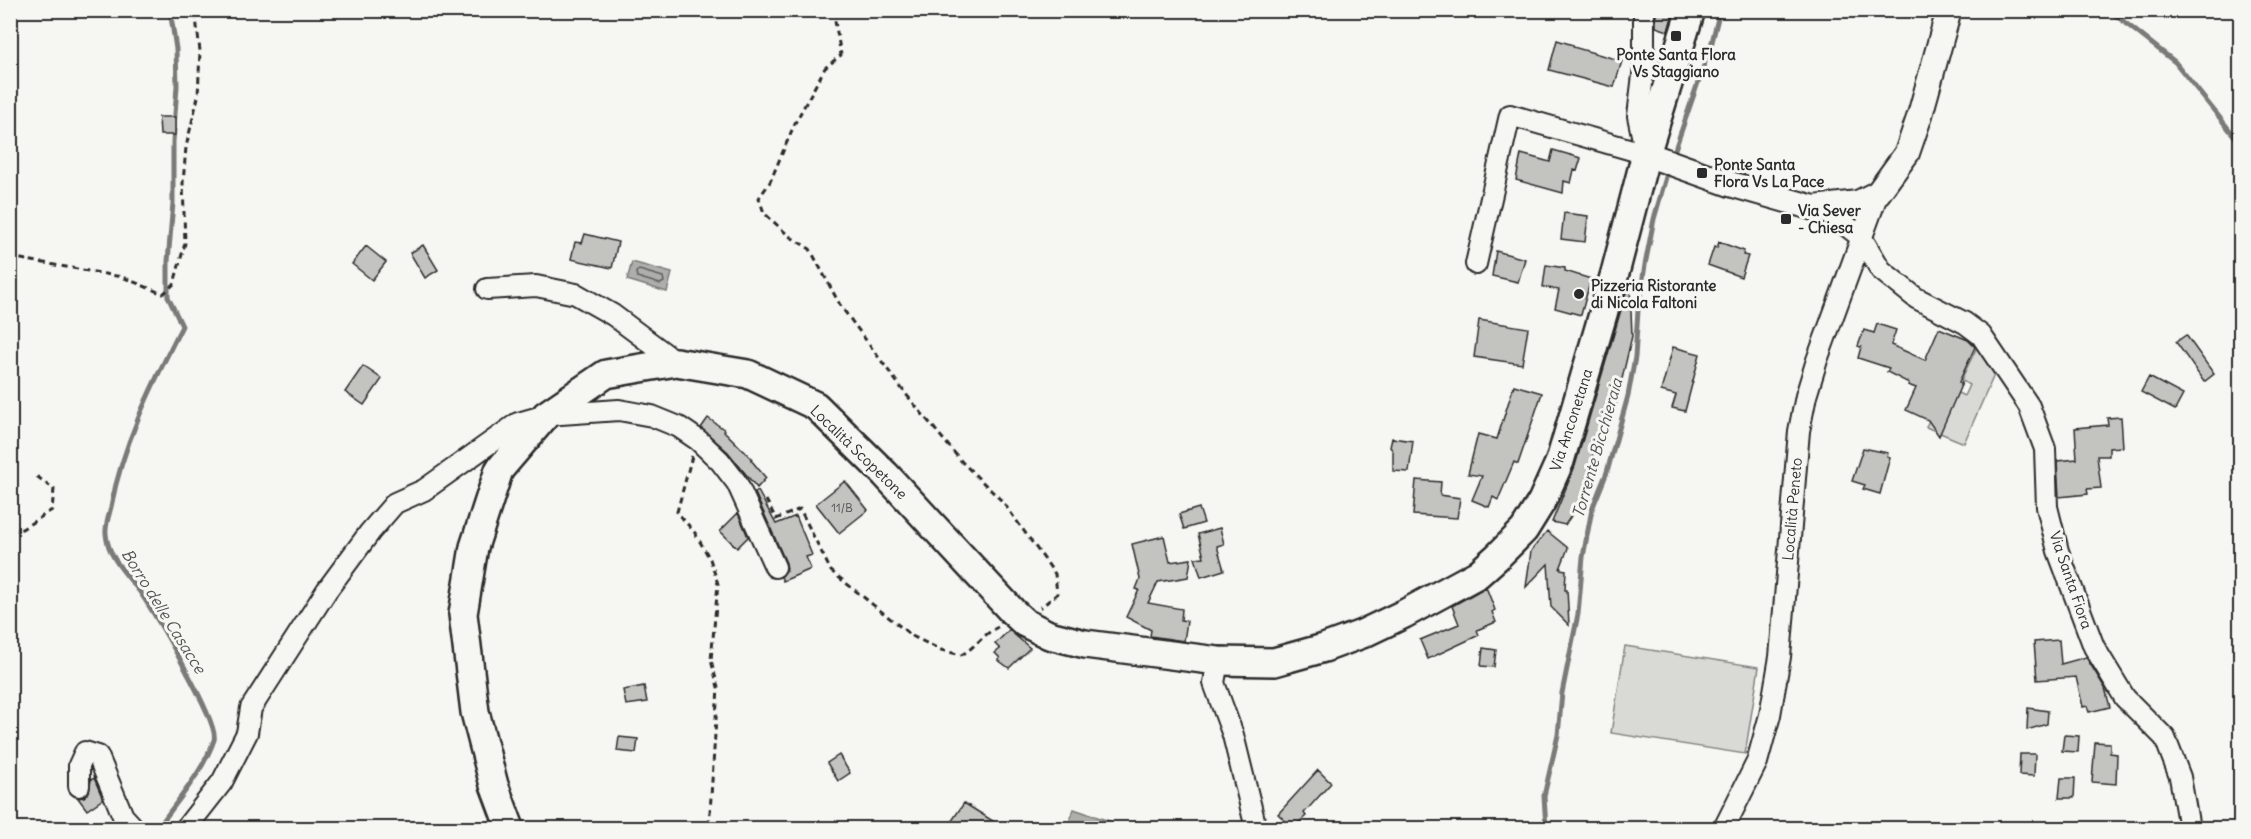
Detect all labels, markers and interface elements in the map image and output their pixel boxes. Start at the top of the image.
marker: Ponte Santa Flora Vs Staggiano [1669,29,1683,43]
place label: Ponte Santa Flora Vs Staggiano [1616,45,1736,82]
place label: Ponte Santa Flora Vs La Pace [1714,155,1824,191]
marker: Ponte Santa Flora Vs La Pace [1695,166,1709,180]
place label: Via Sever - Chiesa [1798,201,1862,237]
marker: Via Sever - Chiesa [1779,212,1793,226]
place label: Pizzeria Ristorante di Nicola Faltoni [1591,276,1716,312]
marker: Pizzeria Ristorante di Nicola Faltoni [1572,287,1586,301]
street label: Via Anconetana [1545,366,1597,474]
water label: Torrente Bicchieraia [1568,375,1627,520]
street label: Località Scopetone [807,401,911,503]
street label: Località Peneto [1778,457,1806,561]
house number: 11/B [831,500,853,515]
street label: Via Santa Fiora [2045,529,2097,632]
water label: Borro delle Casacce [118,545,211,678]

